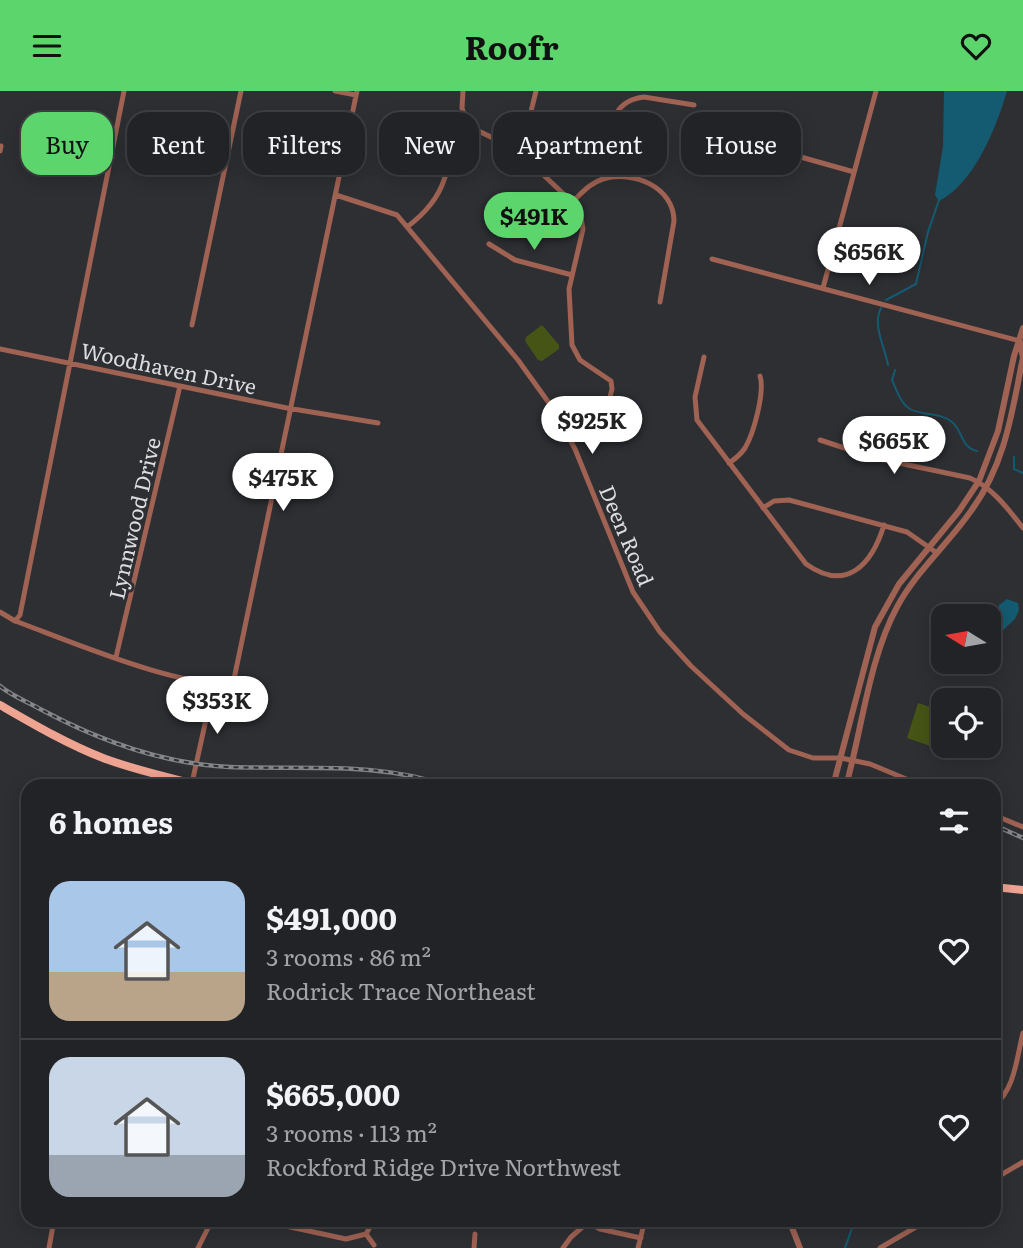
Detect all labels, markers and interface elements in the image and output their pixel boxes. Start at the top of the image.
text: Roofr [464,22,559,70]
icon: menu [28,27,66,65]
icon: heart [957,27,995,65]
chip: Buy [21,112,113,175]
chip: Rent [127,112,229,175]
chip: Filters [243,112,365,175]
chip: New [379,112,479,175]
chip: Apartment [493,112,667,175]
chip: House [681,112,801,175]
pin: $491K [485,193,583,252]
text: $491K [500,198,568,232]
pin: $656K [820,227,918,287]
text: $656K [834,233,904,267]
street label: Woodhaven Drive [78,333,260,401]
pin: $925K [543,397,641,456]
text: $925K [557,402,627,436]
pin: $665K [845,417,943,476]
text: $665K [859,422,929,456]
street label: Lynnwood Drive [99,434,167,602]
pin: $475K [234,453,332,513]
text: $475K [248,459,318,493]
street label: Deen Road [593,480,663,590]
north arrow [931,604,1001,674]
map controls [931,604,1001,758]
pin: $353K [168,677,266,736]
text: $353K [182,682,252,716]
button: locate [931,688,1001,758]
text: 6 homes [49,799,173,843]
icon: filters [935,802,973,840]
text: $491,000 [266,895,397,939]
icon: home [105,909,189,993]
icon: heart [935,932,973,970]
text: 3 rooms · 86 m² [266,939,431,973]
text: Rodrick Trace Northeast [266,973,535,1007]
text: $665,000 [266,1071,400,1115]
icon: home [105,1085,189,1169]
icon: heart [935,1108,973,1146]
text: 3 rooms · 113 m² [266,1115,437,1149]
text: Rockford Ridge Drive Northwest [266,1149,621,1183]

